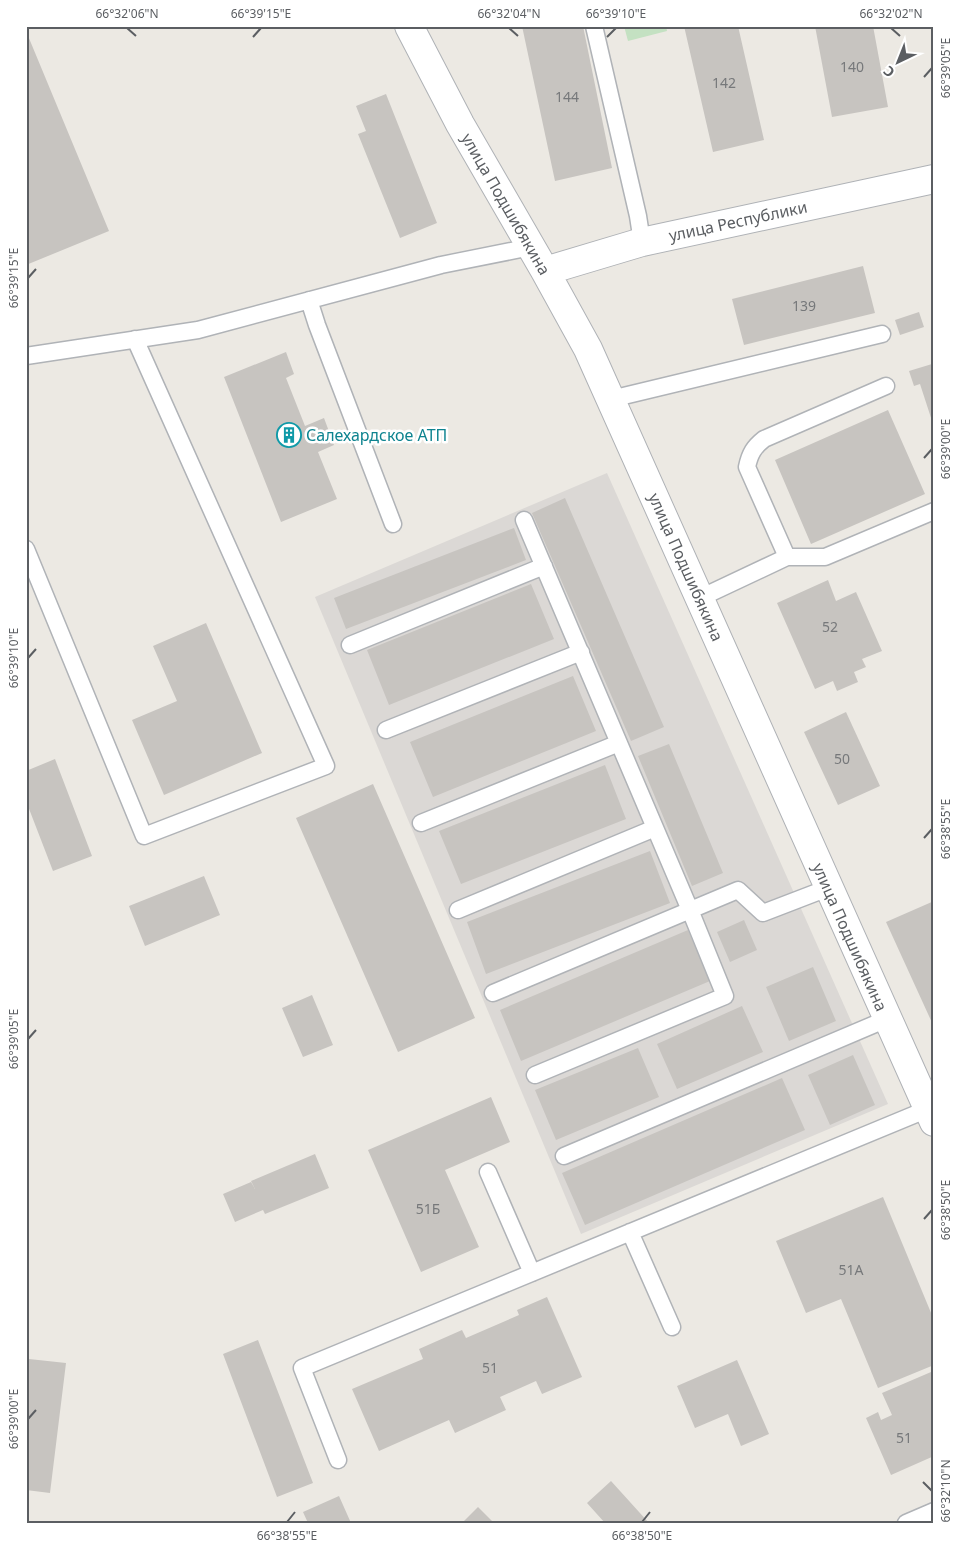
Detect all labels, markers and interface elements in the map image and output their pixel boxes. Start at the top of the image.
text: 66°32'06"N [95,5,159,22]
text: 66°39'15"E [231,5,291,22]
text: 66°32'04"N [477,5,541,22]
text: 66°39'10"E [586,5,646,22]
text: 66°32'02"N [859,5,923,22]
north arrow [872,38,922,88]
text: 66°39'05"E [937,38,954,98]
house number: 140 [840,57,864,76]
text: С [879,62,899,82]
house number: 142 [712,73,736,92]
house number: 144 [555,87,579,106]
street label: улица Подшибякина [456,129,556,279]
street label: улица Республики [667,196,809,246]
text: 66°39'15"E [5,248,22,308]
house number: 139 [792,296,816,315]
text: 66°39'00"E [937,419,954,479]
building icon: Салехардское АТП [276,422,302,448]
place label: Салехардское АТП [306,424,447,446]
street label: улица Подшибякина [643,489,729,645]
house number: 52 [822,617,838,636]
text: 66°39'10"E [5,628,22,688]
house number: 50 [834,749,850,768]
text: 66°38'55"E [937,799,954,859]
street label: улица Подшибякина [807,859,893,1015]
text: 66°39'05"E [5,1009,22,1069]
text: 66°38'50"E [937,1180,954,1240]
house number: 51Б [416,1199,440,1218]
house number: 51А [839,1260,864,1279]
house number: 51 [482,1358,498,1377]
text: 66°39'00"E [5,1389,22,1449]
house number: 51 [896,1428,912,1447]
text: 66°32'10"N [937,1459,954,1523]
text: 66°38'55"E [257,1527,317,1544]
text: 66°38'50"E [612,1527,672,1544]

